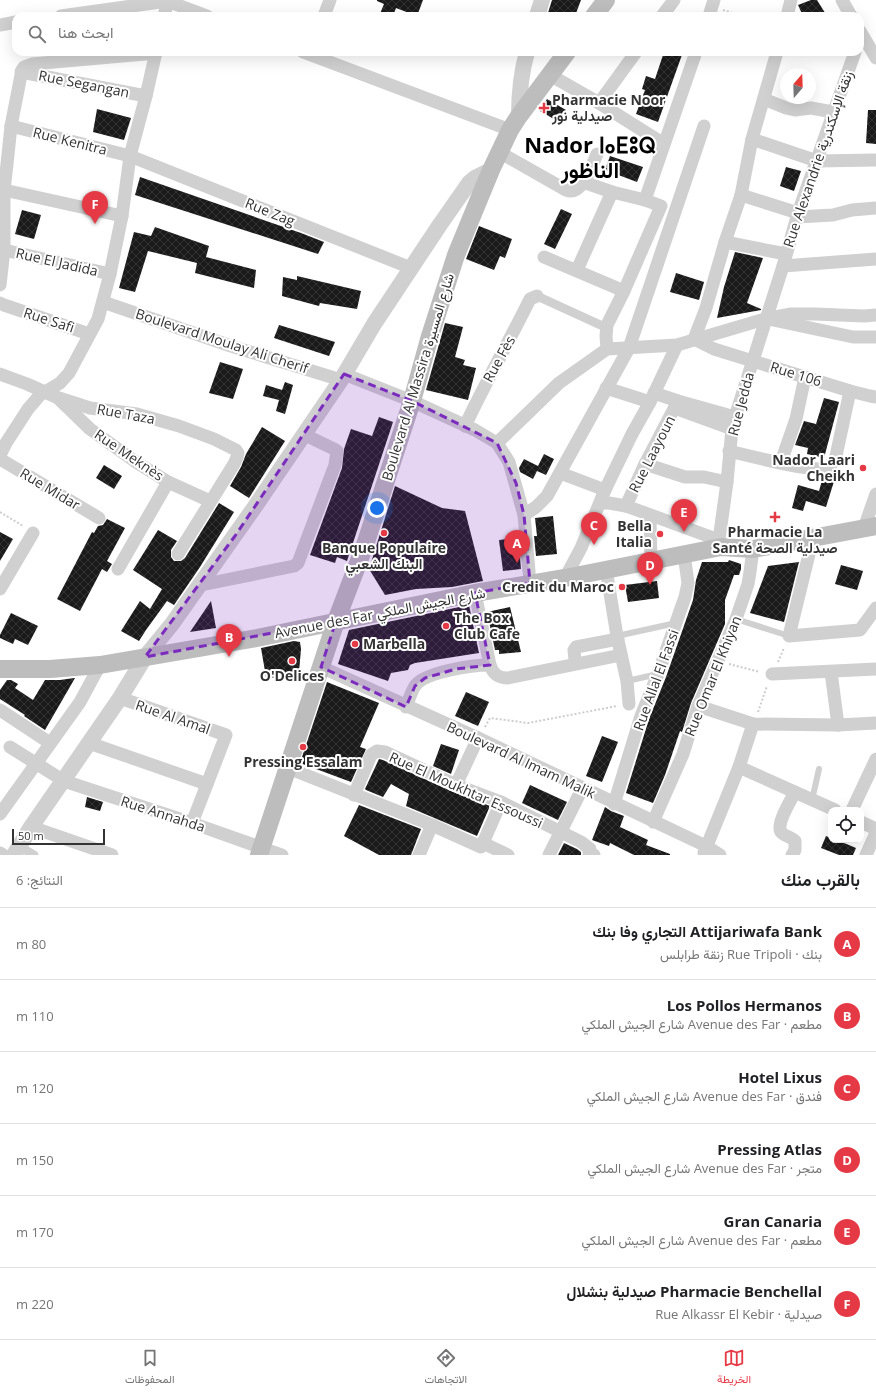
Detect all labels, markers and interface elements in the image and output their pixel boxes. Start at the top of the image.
search box [12,12,864,56]
text: ابحث هنا [58,22,113,42]
icon: search [26,23,48,45]
street label: Rue Segangan [37,65,131,102]
street label: Rue Alexandrie زنقة الإسكندرية [778,68,858,250]
north arrow [780,68,816,104]
place label: Pharmacie Noor صيدلية نور [551,90,666,125]
marker: Pharmacie Noor صيدلية نور [539,103,549,113]
street label: Rue Kenitra [31,122,109,159]
district label: Nador ⵏⴰⴹⵓⵕ الناظور [524,129,656,184]
pin: F [82,191,108,224]
street label: Rue Zag [242,193,298,230]
street label: Rue El Jadida [14,243,100,280]
street label: Boulevard Al Massira شارع المسيرة [377,271,460,483]
street label: Rue Safi [21,302,77,337]
street label: Boulevard Moulay Ali Cherif [133,304,312,378]
street label: Rue Fès [478,332,519,385]
street label: Rue 106 [768,357,824,390]
street label: Rue Jedda [723,370,758,438]
street label: Rue Taza [96,399,157,428]
street label: Rue Laayoun [624,412,679,496]
street label: Rue Meknès [91,424,168,485]
place label: Nador Laari Cheikh [772,450,855,485]
street label: Rue Midar [17,463,84,514]
marker: Nador Laari Cheikh [858,463,868,473]
your location [367,498,387,518]
pin: E [671,499,697,532]
pin: C [581,512,607,545]
marker: Pharmacie La Santé صيدلية الصحة [770,512,780,522]
place label: Bella Italia [616,516,652,551]
place label: Pharmacie La Santé صيدلية الصحة [712,522,838,557]
marker: Banque Populaire البنك الشعبي [379,528,389,538]
marker: Bella Italia [655,529,665,539]
pin: A [504,530,530,563]
place label: Banque Populaire البنك الشعبي [322,538,446,576]
pin: D [637,552,663,585]
place label: Credit du Maroc [502,577,614,596]
marker: Credit du Maroc [617,582,627,592]
street label: Avenue des Far شارع الجيش الملكي [273,583,487,645]
place label: The Box Club Cafe [454,608,520,643]
street label: Rue Omar El Khiyan [680,613,745,739]
marker: The Box Club Cafe [441,621,451,631]
pin: B [216,624,242,657]
street label: Rue Allal El Fassi [628,627,683,733]
place label: Marbella [363,634,425,653]
marker: Marbella [350,639,360,649]
marker: O'Delices [287,656,297,666]
place label: O'Delices [260,666,324,685]
street label: Rue Al Amal [133,695,213,738]
street label: Boulevard Al Imam Malik [444,717,599,803]
marker: Pressing Essalam [298,742,308,752]
street label: Rue El Moukhtar Essoussi [386,747,546,832]
place label: Pressing Essalam [243,752,363,771]
street label: Rue Annahda [119,791,208,836]
map controls [828,807,864,843]
button: locate [828,807,864,843]
scale bar [12,827,105,846]
text: 50 m [18,828,44,843]
text: بالقرب منك [781,868,860,891]
text: النتائج: 6 [16,871,63,889]
text: Attijariwafa Bank التجاري وفا بنك [592,921,822,941]
text: 80 m [16,935,46,953]
text: A [843,935,852,953]
text: بنك · Rue Tripoli زنقة طرابلس [660,945,822,963]
text: Los Pollos Hermanos [667,995,822,1015]
text: 110 m [16,1007,54,1025]
text: B [843,1007,851,1025]
text: مطعم · Avenue des Far شارع الجيش الملكي [582,1015,822,1033]
text: Hotel Lixus [738,1067,822,1087]
text: 120 m [16,1079,54,1097]
text: C [843,1079,851,1097]
text: فندق · Avenue des Far شارع الجيش الملكي [587,1087,822,1105]
text: Pressing Atlas [717,1139,822,1159]
text: 150 m [16,1151,54,1169]
text: D [842,1151,852,1169]
text: متجر · Avenue des Far شارع الجيش الملكي [588,1159,822,1177]
text: Gran Canaria [724,1211,822,1231]
text: 170 m [16,1223,54,1241]
text: E [843,1223,851,1241]
text: مطعم · Avenue des Far شارع الجيش الملكي [582,1231,822,1249]
text: Pharmacie Benchellal صيدلية بنشلال [567,1281,822,1301]
text: 220 m [16,1295,54,1313]
text: F [843,1295,851,1313]
text: صيدلية · Rue Alkassr El Kebir [655,1305,822,1323]
tab: المحفوظات [125,1347,175,1389]
tab: الاتجاهات [424,1347,467,1389]
tab: الخريطة [717,1347,751,1389]

